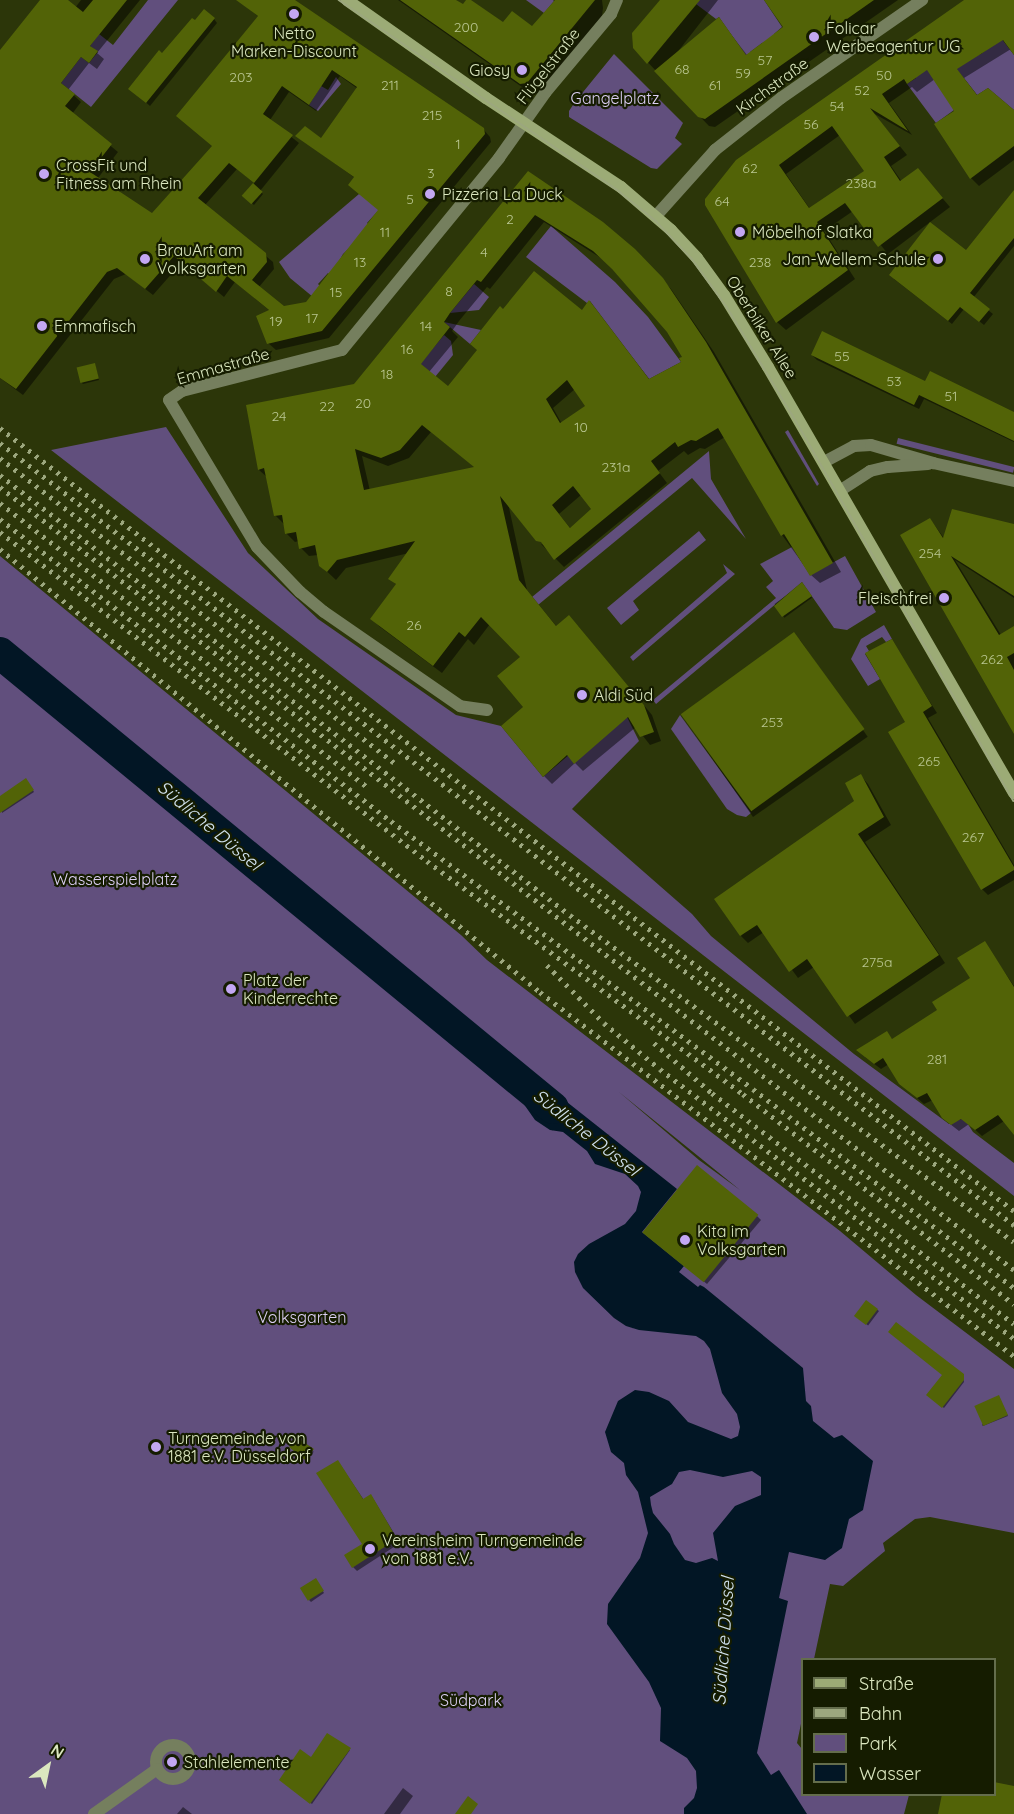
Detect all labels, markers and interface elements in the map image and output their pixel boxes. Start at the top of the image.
marker: Netto Marken-Discount [287,7,301,21]
place label: Folicar Werbeagentur UG [826,18,960,56]
house number: 200 [454,19,478,35]
place label: Netto Marken-Discount [231,23,357,61]
street label: Flügelstraße [512,24,584,108]
marker: Folicar Werbeagentur UG [807,30,821,44]
house number: 57 [758,52,772,68]
street label: Kirchstraße [732,53,812,119]
place label: Giosy [469,60,510,80]
house number: 68 [674,61,690,77]
marker: Giosy [515,63,529,77]
house number: 59 [735,65,751,81]
house number: 50 [876,67,892,83]
house number: 203 [229,69,253,85]
house number: 211 [381,77,399,93]
house number: 61 [709,77,721,93]
house number: 52 [854,82,870,98]
park label: Gangelplatz [571,88,659,108]
house number: 54 [829,98,845,114]
house number: 215 [422,107,442,123]
house number: 56 [803,116,819,132]
house number: 1 [455,136,461,152]
place label: CrossFit und Fitness am Rhein [56,155,182,193]
house number: 62 [742,160,758,176]
house number: 3 [427,165,435,181]
marker: CrossFit und Fitness am Rhein [37,167,51,181]
house number: 238a [845,175,877,191]
place label: Pizzeria La Duck [442,184,563,204]
marker: Pizzeria La Duck [423,187,437,201]
house number: 5 [406,191,414,207]
house number: 64 [714,193,730,209]
house number: 2 [506,211,514,227]
place label: Möbelhof Slatka [752,222,872,242]
house number: 11 [380,224,390,240]
marker: Möbelhof Slatka [733,225,747,239]
place label: BrauArt am Volksgarten [157,240,246,278]
house number: 4 [480,244,488,260]
place label: Jan-Wellem-Schule [782,249,926,269]
marker: BrauArt am Volksgarten [138,252,152,266]
marker: Jan-Wellem-Schule [931,252,945,266]
house number: 13 [354,254,366,270]
house number: 238 [749,254,771,270]
street label: Oberbilker Allee [723,272,801,382]
house number: 8 [445,283,453,299]
house number: 15 [330,284,342,300]
house number: 17 [306,310,318,326]
house number: 19 [270,313,282,329]
place label: Emmafisch [54,316,136,336]
house number: 14 [420,318,432,334]
marker: Emmafisch [35,319,49,333]
house number: 16 [401,341,413,357]
street label: Emmastraße [175,344,271,388]
house number: 55 [834,348,850,364]
house number: 18 [381,366,393,382]
house number: 53 [887,373,901,389]
house number: 51 [945,388,957,404]
house number: 20 [355,395,371,411]
house number: 22 [319,398,335,414]
house number: 24 [272,408,286,424]
house number: 10 [574,419,588,435]
house number: 231a [602,459,630,475]
house number: 254 [919,545,941,561]
place label: Fleischfrei [858,588,932,608]
marker: Fleischfrei [937,591,951,605]
house number: 26 [406,617,422,633]
house number: 262 [980,651,1004,667]
place label: Aldi Süd [594,685,653,705]
marker: Aldi Süd [575,688,589,702]
house number: 253 [761,714,783,730]
house number: 265 [918,753,940,769]
water label: Südliche Düssel [153,777,265,875]
house number: 267 [962,829,984,845]
park label: Wasserspielplatz [53,869,177,889]
house number: 275a [862,954,892,970]
place label: Platz der Kinderrechte [243,970,338,1008]
marker: Platz der Kinderrechte [224,982,238,996]
house number: 281 [927,1051,947,1067]
water label: Südliche Düssel [529,1085,643,1181]
place label: Kita im Volksgarten [697,1221,786,1259]
marker: Kita im Volksgarten [678,1233,692,1247]
park label: Volksgarten [258,1307,346,1327]
place label: Turngemeinde von 1881 e.V. Düsseldorf [168,1428,311,1466]
marker: Turngemeinde von 1881 e.V. Düsseldorf [149,1440,163,1454]
place label: Vereinsheim Turngemeinde von 1881 e.V. [382,1530,583,1568]
marker: Vereinsheim Turngemeinde von 1881 e.V. [363,1542,377,1556]
water label: Südliche Düssel [709,1576,739,1706]
legend [801,1658,996,1796]
text: Straße [859,1672,914,1695]
park label: Südpark [440,1690,502,1710]
text: Bahn [859,1702,902,1725]
text: Park [859,1732,897,1755]
north arrow [18,1736,78,1796]
text: N [47,1739,68,1762]
place label: Stahlelemente [184,1752,290,1772]
marker: Stahlelemente [165,1755,179,1769]
text: Wasser [859,1762,921,1785]

